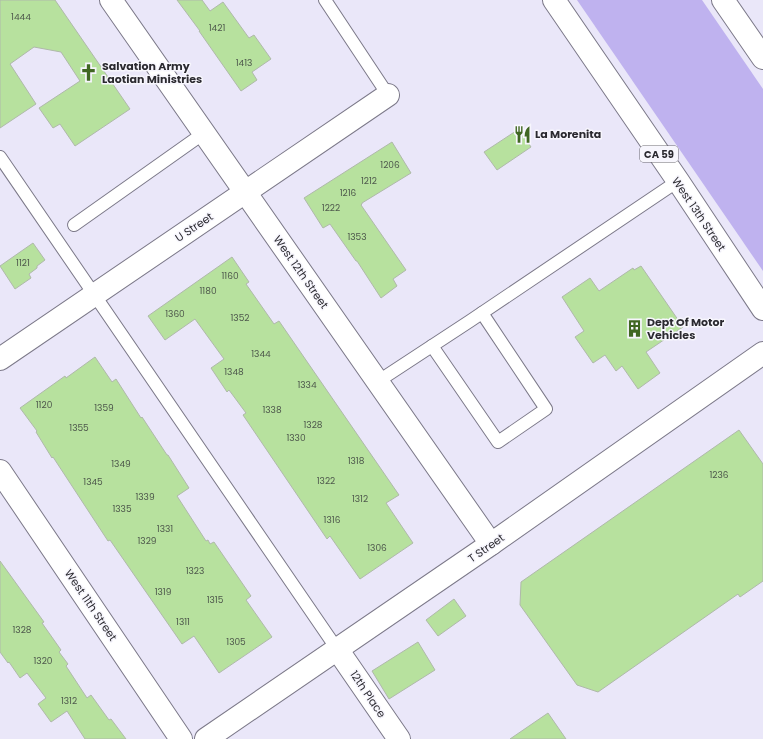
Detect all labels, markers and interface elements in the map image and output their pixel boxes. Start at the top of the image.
house number: 1444 [11,11,31,23]
house number: 1421 [209,22,225,34]
house number: 1413 [236,57,252,69]
place label: Salvation Army Laotian Ministries [102,58,202,87]
church icon: Salvation Army Laotian Ministries [79,62,99,82]
restaurant icon: La Morenita [512,124,532,144]
place label: La Morenita [535,126,601,142]
road number: CA 59 [640,146,678,162]
house number: 1206 [380,159,400,171]
street label: West 13th Street [668,174,730,254]
house number: 1212 [361,175,377,187]
house number: 1216 [340,187,357,199]
house number: 1222 [322,202,340,214]
street label: U Street [172,208,216,246]
house number: 1353 [347,231,367,243]
street label: West 12th Street [270,232,332,312]
house number: 1121 [16,257,30,269]
house number: 1160 [221,270,239,282]
house number: 1180 [199,285,217,297]
house number: 1360 [165,308,185,320]
house number: 1352 [230,312,250,324]
place label: Dept Of Motor Vehicles [647,314,725,343]
building icon: Dept Of Motor Vehicles [624,318,644,338]
house number: 1344 [251,348,271,360]
house number: 1348 [224,366,244,378]
house number: 1334 [297,379,317,391]
house number: 1120 [36,399,53,411]
house number: 1359 [94,402,114,414]
house number: 1338 [262,404,282,416]
house number: 1328 [303,419,323,431]
house number: 1355 [69,422,89,434]
house number: 1330 [286,432,306,444]
house number: 1318 [348,455,365,467]
house number: 1349 [111,458,131,470]
house number: 1236 [709,469,729,481]
house number: 1322 [317,475,335,487]
house number: 1345 [83,476,103,488]
house number: 1339 [135,491,155,503]
house number: 1312 [352,493,368,505]
house number: 1335 [112,503,132,515]
house number: 1316 [324,514,341,526]
house number: 1331 [157,523,173,535]
street label: T Street [465,530,507,566]
house number: 1329 [137,535,157,547]
house number: 1306 [367,542,387,554]
house number: 1323 [186,565,204,577]
street label: West 11th Street [61,566,121,644]
house number: 1319 [155,586,172,598]
house number: 1315 [207,594,224,606]
house number: 1311 [176,616,190,628]
house number: 1328 [12,624,32,636]
house number: 1305 [226,636,246,648]
house number: 1320 [33,655,53,667]
street label: 12th Place [346,667,390,721]
house number: 1312 [61,695,77,707]

